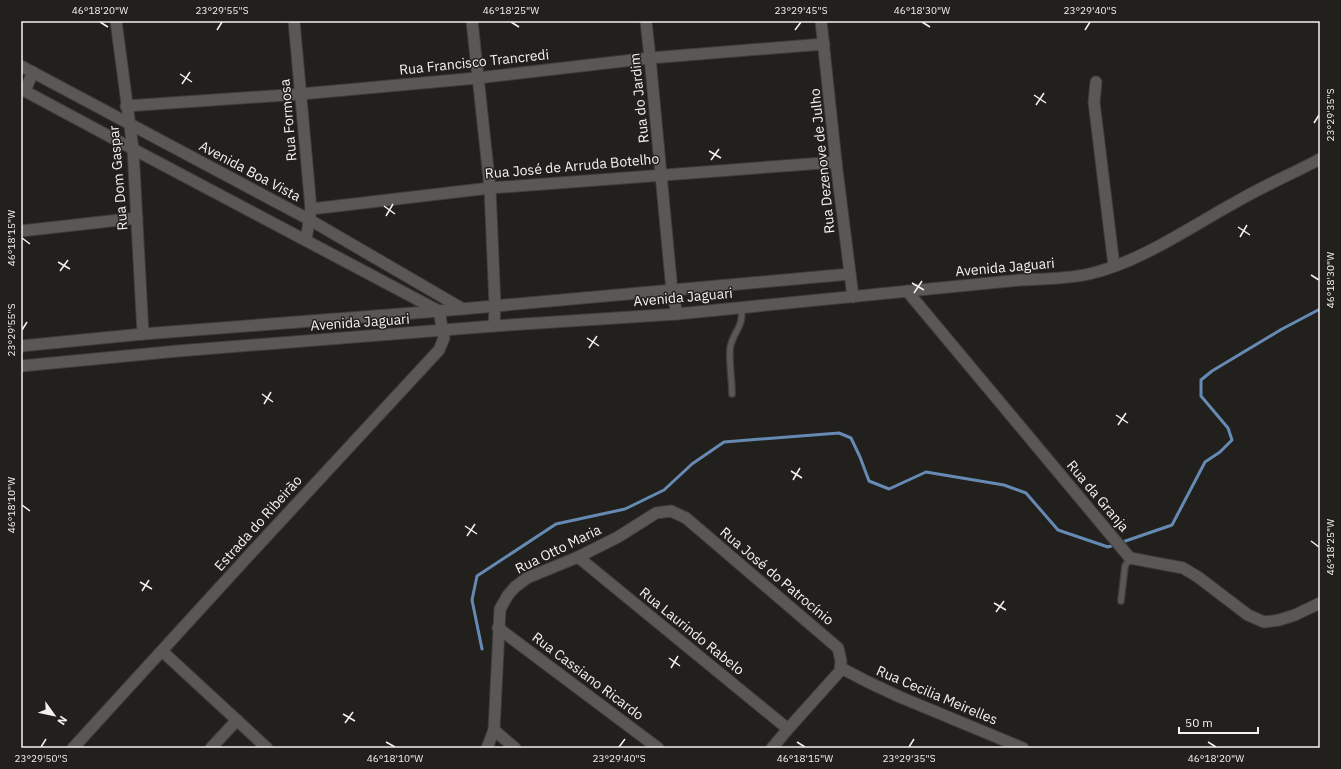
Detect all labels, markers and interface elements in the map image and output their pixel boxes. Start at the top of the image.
text: 46°18'20"W [72,4,128,17]
text: 23°29'55"S [195,4,249,17]
text: 46°18'25"W [483,4,539,17]
text: 23°29'45"S [774,4,828,17]
text: 46°18'30"W [894,4,950,17]
text: 23°29'40"S [1063,4,1117,17]
street label: Rua Francisco Trancredi [398,45,550,79]
street label: Rua do Jardim [625,52,653,144]
street label: Rua Formosa [275,78,301,162]
street label: Rua Dezenove de Julho [805,87,839,235]
text: 23°29'35"S [1324,88,1337,142]
street label: Rua Dom Gaspar [104,125,132,231]
street label: Avenida Boa Vista [196,137,304,206]
street label: Rua José de Arruda Botelho [484,149,660,183]
text: 46°18'15"W [5,210,18,266]
text: 46°18'30"W [1324,252,1337,308]
street label: Avenida Jaguari [955,254,1055,280]
street label: Avenida Jaguari [633,284,733,310]
text: 23°29'55"S [5,303,18,357]
street label: Avenida Jaguari [310,310,410,334]
street label: Rua da Granja [1063,457,1133,536]
street label: Estrada do Ribeirão [210,471,306,575]
text: 46°18'10"W [5,477,18,533]
text: 46°18'25"W [1324,519,1337,575]
street label: Rua Otto Maria [512,520,604,578]
street label: Rua José do Patrocínio [716,523,838,629]
street label: Rua Laurindo Rabelo [636,583,748,679]
street label: Rua Cassiano Ricardo [528,628,648,724]
street label: Rua Cecilia Meirelles [874,661,1001,729]
north arrow [34,695,74,735]
scale bar [1179,709,1258,735]
text: N [54,713,70,728]
text: 50 m [1185,715,1213,730]
text: 23°29'50"S [14,752,68,765]
text: 46°18'10"W [367,752,423,765]
text: 23°29'40"S [592,752,646,765]
text: 46°18'15"W [777,752,833,765]
text: 23°29'35"S [882,752,936,765]
text: 46°18'20"W [1188,752,1244,765]

